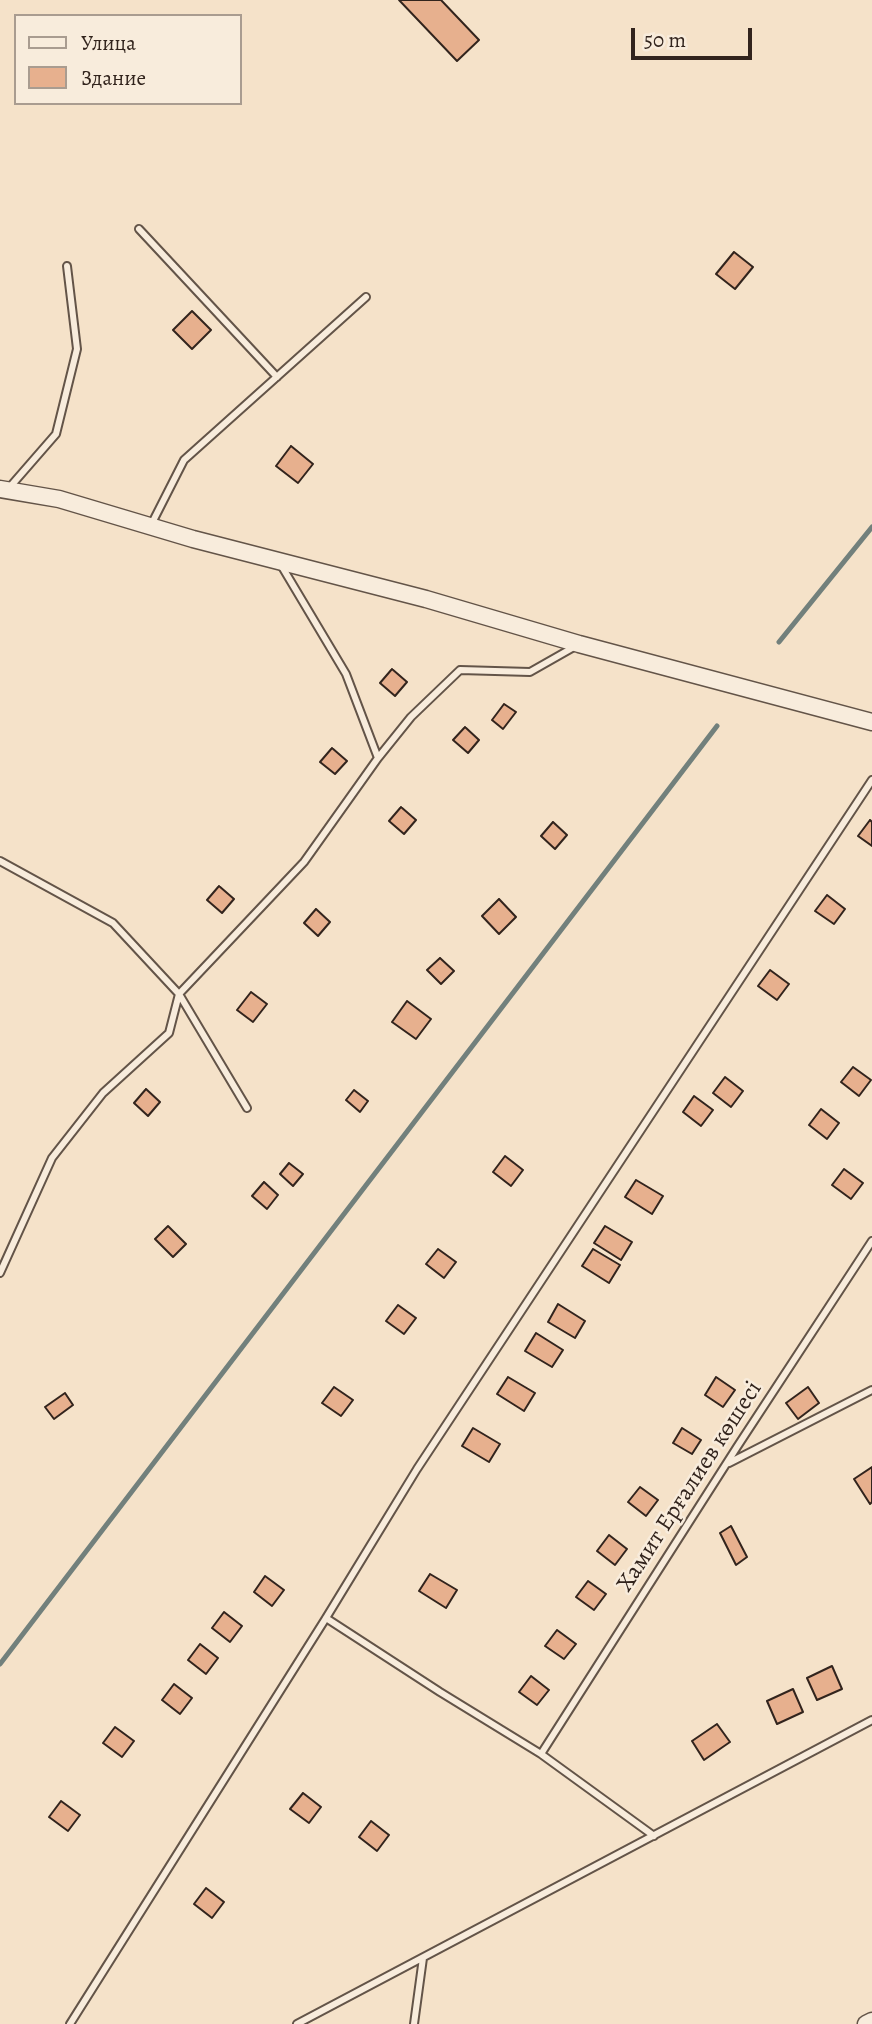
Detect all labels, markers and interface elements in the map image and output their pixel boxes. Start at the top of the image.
legend [14,14,242,105]
scale bar [634,14,755,58]
text: 50 m [644,26,686,54]
text: Улица [81,29,136,57]
text: Здание [81,64,146,92]
street label: Хамит Ерғалиев көшесі [611,1376,769,1598]

